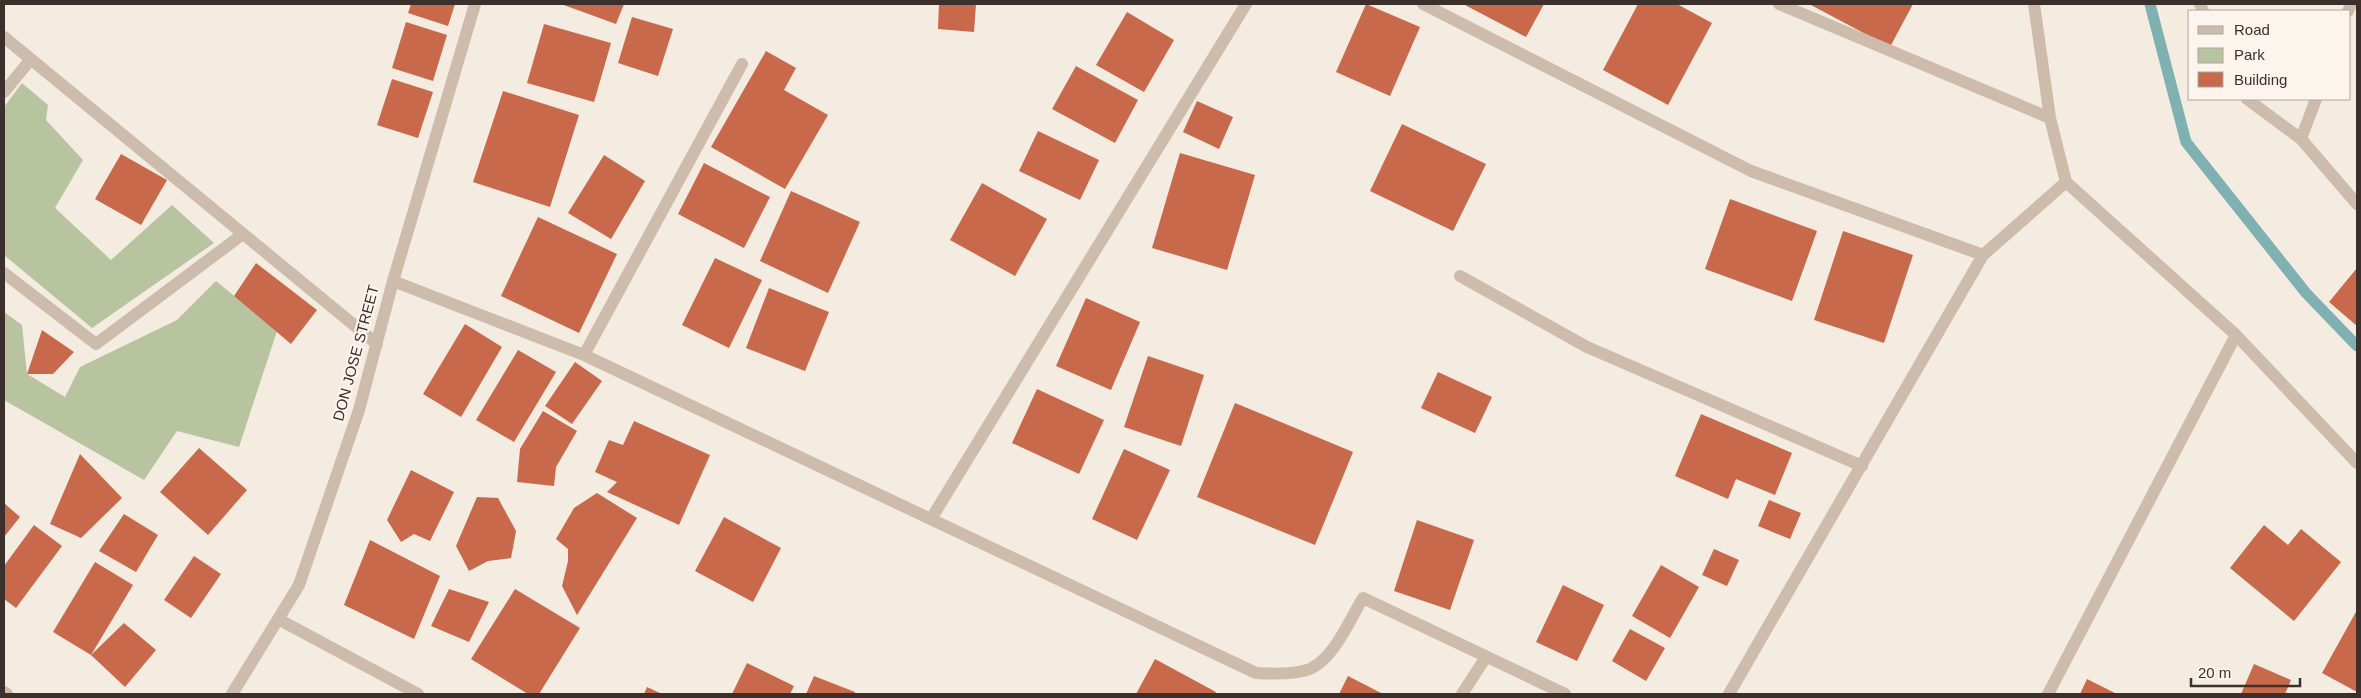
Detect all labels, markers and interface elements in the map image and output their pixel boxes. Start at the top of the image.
legend [2188,10,2351,100]
text: Road [2234,21,2270,38]
text: Park [2234,46,2265,63]
text: Building [2234,71,2287,88]
street label: DON JOSE STREET [329,283,382,423]
scale bar [2191,656,2300,688]
text: 20 m [2198,664,2231,681]

